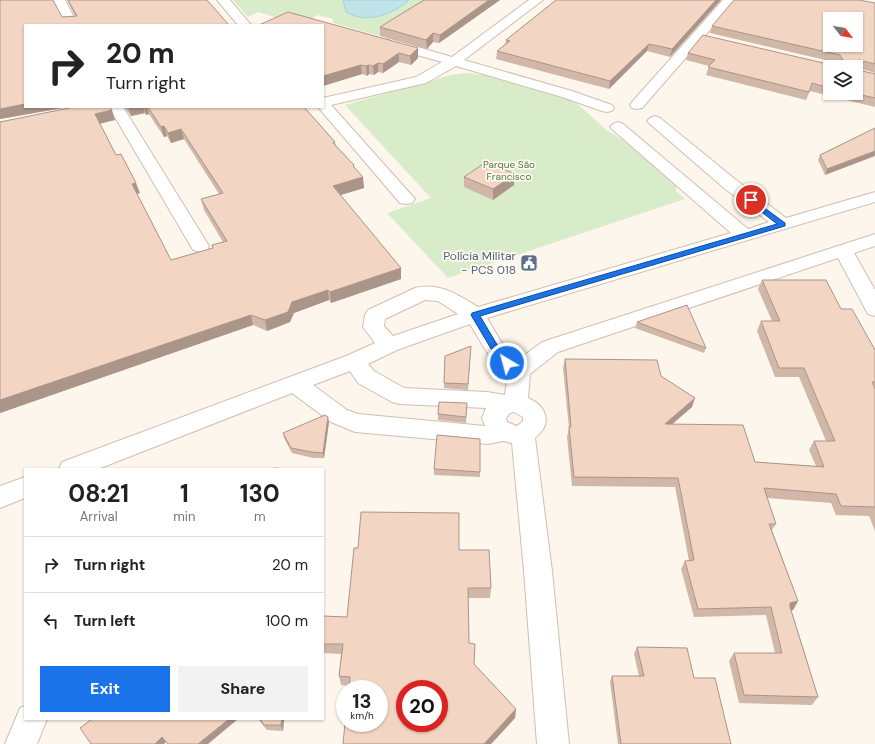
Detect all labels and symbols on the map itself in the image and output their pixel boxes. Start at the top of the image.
north arrow [823,12,863,52]
park label: Parque São Francisco [483,158,535,183]
pin [734,183,768,217]
place label: Polícia Militar - PCS 018 [443,248,517,278]
public building icon: Polícia Militar - PCS 018 [519,253,539,273]
position arrow [486,342,528,384]
speed limit sign: 20 [396,680,448,732]

